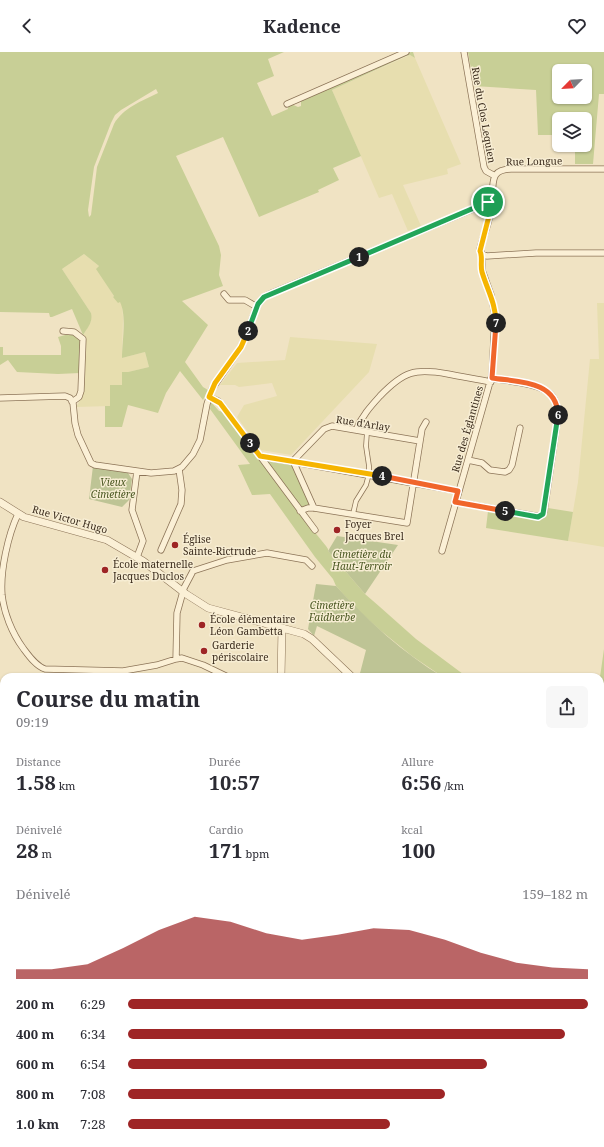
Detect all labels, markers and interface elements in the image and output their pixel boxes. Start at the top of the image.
text: Kadence [263,14,341,38]
icon: back [16,15,38,37]
icon: heart [566,15,588,37]
north arrow [552,64,592,104]
map controls [552,64,592,152]
street label: Rue du Clos Lequien [469,66,499,165]
button: layers [552,112,592,152]
street label: Rue Longue [506,154,562,168]
pin [471,185,505,219]
icon: arrive [477,191,499,213]
pin: 1 [349,247,369,267]
text: 1 [356,249,362,264]
pin: 7 [486,313,506,333]
text: 7 [493,315,499,330]
pin: 2 [238,321,258,341]
text: 2 [245,323,251,338]
street label: Rue des Églantines [448,384,486,474]
pin: 6 [548,405,568,425]
text: 6 [555,407,561,422]
street label: Rue d'Arlay [335,412,391,434]
pin: 3 [240,433,260,453]
text: 3 [247,435,253,450]
pin: 4 [372,466,392,486]
text: 4 [379,468,385,483]
park label: Vieux Cimetière [91,475,135,501]
pin: 5 [495,501,515,521]
street label: Rue Victor Hugo [31,502,110,537]
text: 5 [502,503,508,518]
place label: Foyer Jacques Brel [344,517,404,543]
marker: Foyer Jacques Brel [332,525,342,535]
place label: Église Sainte-Rictrude [183,532,256,558]
marker: Église Sainte-Rictrude [170,540,180,550]
park label: Cimetière du Haut-Terroir [331,547,392,573]
place label: École maternelle Jacques Duclos [112,557,193,583]
marker: École maternelle Jacques Duclos [100,565,110,575]
park label: Cimetière Faidherbe [308,598,355,624]
place label: École élémentaire Léon Gambetta [210,612,295,638]
marker: École élémentaire Léon Gambetta [197,620,207,630]
place label: Garderie périscolaire [212,638,269,664]
marker: Garderie périscolaire [199,646,209,656]
text: Course du matin [16,683,200,713]
button: share [546,686,588,728]
text: 09:19 [16,713,49,731]
text: Distance [16,754,61,769]
text: Durée [209,754,241,769]
text: Allure [401,754,434,769]
text: 1.58 [16,769,56,796]
text: 10:57 [209,769,260,796]
text: 6:56 [401,769,441,796]
text: km [56,778,75,793]
text: /km [441,778,464,793]
text: Dénivelé [16,822,62,837]
text: Cardio [209,822,243,837]
text: kcal [401,822,423,837]
text: 28 [16,837,39,864]
text: 171 [209,837,243,864]
text: 100 [401,837,435,864]
text: m [39,846,52,861]
text: bpm [243,846,269,861]
text: Dénivelé [16,885,70,903]
text: 159–182 m [522,885,588,903]
text: 200 m [16,995,54,1013]
text: 6:29 [80,995,106,1013]
text: 400 m [16,1025,54,1043]
text: 6:34 [80,1025,106,1043]
text: 600 m [16,1055,54,1073]
text: 6:54 [80,1055,106,1073]
text: 800 m [16,1085,54,1103]
text: 7:08 [80,1085,106,1103]
text: 1.0 km [16,1115,59,1133]
text: 7:28 [80,1115,106,1133]

